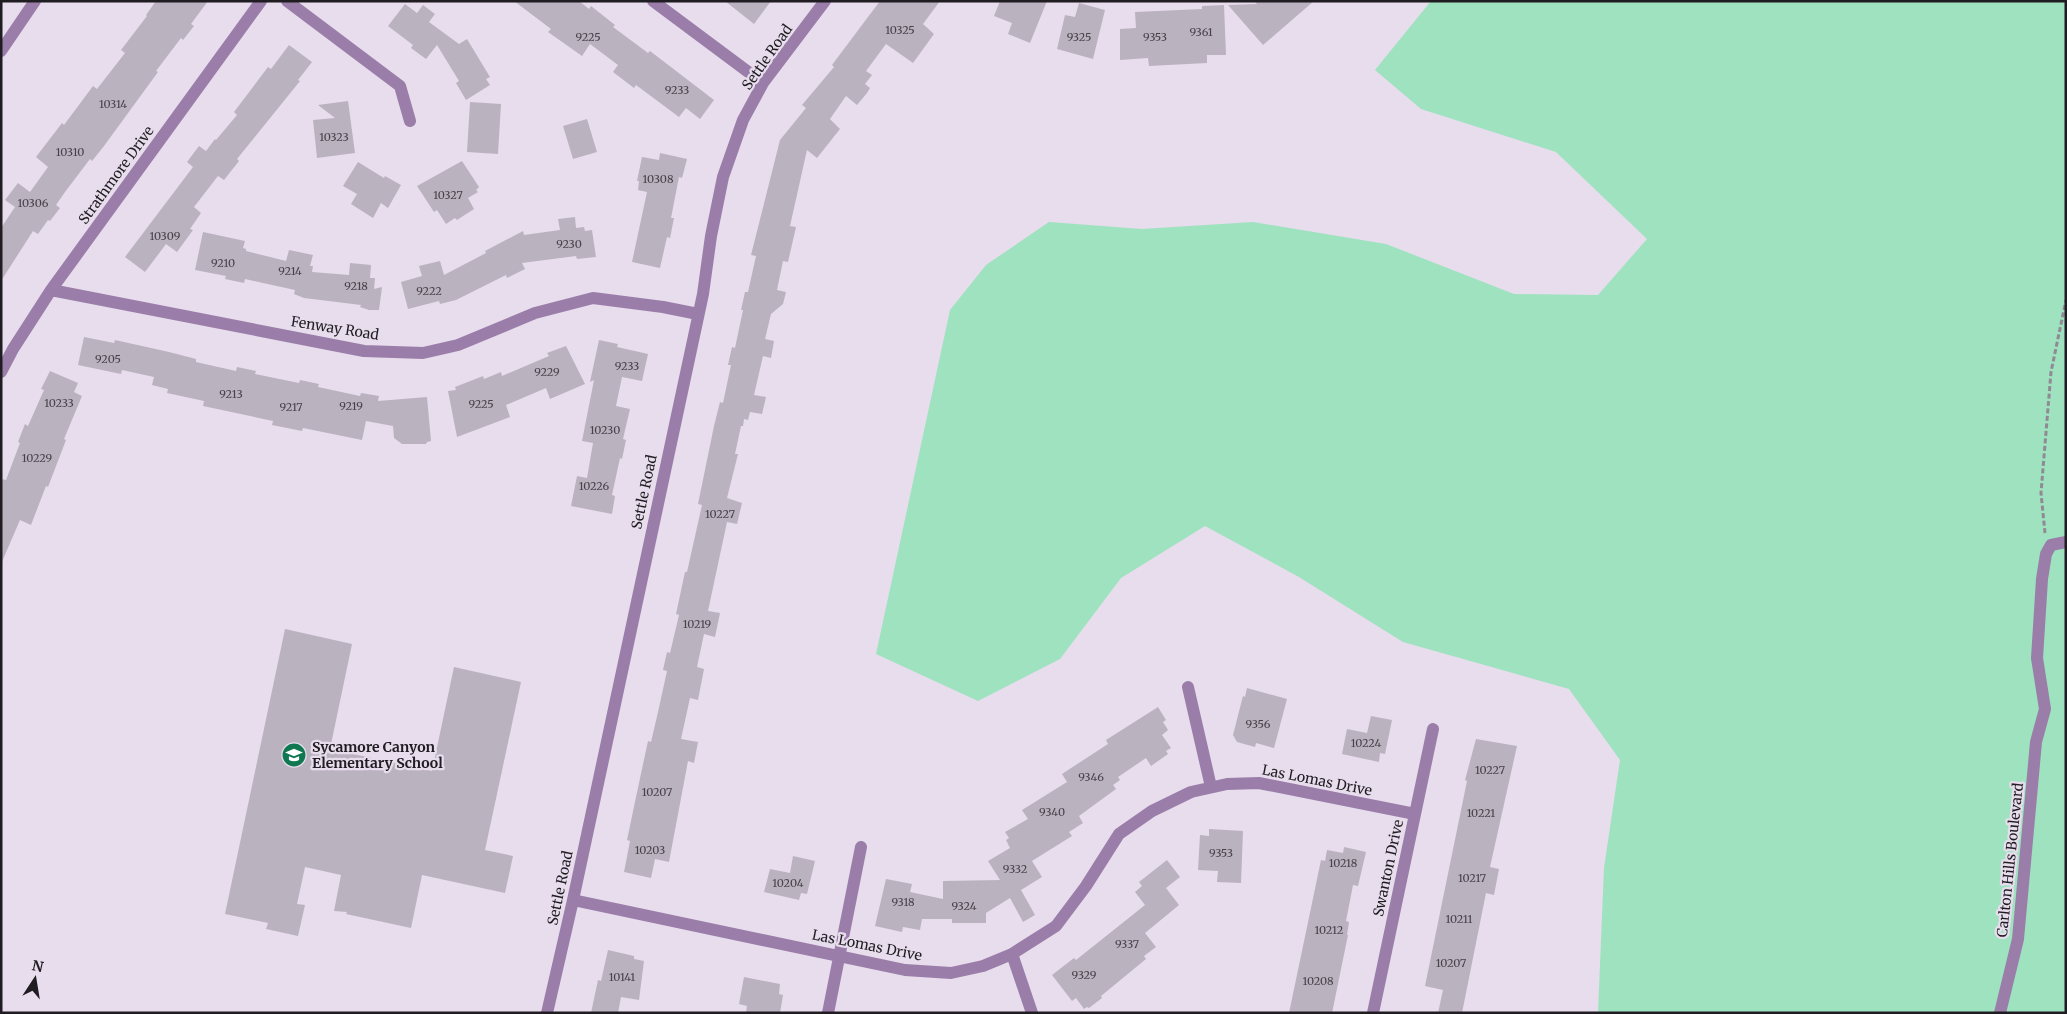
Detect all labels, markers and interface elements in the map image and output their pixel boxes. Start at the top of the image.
street label: Settle Road [738,20,796,93]
house number: 10325 [885,23,915,37]
house number: 9361 [1189,25,1213,39]
house number: 9225 [575,30,601,44]
house number: 9325 [1067,30,1091,44]
house number: 9353 [1143,30,1167,44]
house number: 9233 [665,83,689,97]
house number: 10314 [99,97,127,111]
street label: Strathmore Drive [74,122,158,228]
house number: 10323 [319,130,349,144]
house number: 10310 [56,145,84,159]
house number: 10308 [643,172,674,186]
house number: 10327 [433,188,463,202]
house number: 10306 [18,196,49,210]
house number: 10309 [150,229,181,243]
house number: 9230 [556,237,582,251]
house number: 9210 [211,256,235,270]
house number: 9214 [278,264,302,278]
house number: 9218 [344,279,368,293]
house number: 9222 [416,284,442,298]
street label: Fenway Road [290,312,381,344]
house number: 9205 [95,352,121,366]
house number: 9233 [615,359,639,373]
house number: 9229 [534,365,560,379]
house number: 9213 [219,387,243,401]
house number: 10233 [44,396,74,410]
house number: 9225 [468,397,494,411]
house number: 9219 [339,399,363,413]
house number: 9217 [279,400,303,414]
house number: 10230 [590,423,620,437]
house number: 10229 [22,451,53,465]
street label: Settle Road [627,453,661,531]
house number: 10226 [579,479,610,493]
house number: 10227 [705,507,735,521]
house number: 10219 [683,617,712,631]
house number: 9356 [1246,717,1271,731]
house number: 10224 [1351,736,1381,750]
place label: Sycamore Canyon Elementary School [312,738,443,772]
school or university icon: Sycamore Canyon Elementary School [281,742,307,768]
street label: Las Lomas Drive [1260,760,1374,800]
house number: 10227 [1475,763,1505,777]
house number: 9346 [1078,770,1104,784]
street label: Carlton Hills Boulevard [1993,781,2027,938]
house number: 10207 [642,785,672,799]
house number: 9340 [1039,805,1065,819]
house number: 10221 [1467,806,1495,820]
street label: Swanton Drive [1369,818,1407,918]
house number: 10203 [635,843,665,857]
house number: 9353 [1209,846,1233,860]
street label: Settle Road [543,849,577,927]
house number: 10218 [1329,856,1358,870]
house number: 9332 [1003,862,1027,876]
house number: 10217 [1458,871,1486,885]
house number: 10204 [772,876,804,890]
house number: 9318 [891,895,915,909]
house number: 9324 [951,899,977,913]
house number: 10211 [1445,912,1473,926]
house number: 10212 [1315,923,1343,937]
street label: Las Lomas Drive [810,925,924,965]
house number: 9337 [1115,937,1139,951]
north arrow [10,954,60,1004]
text: N [30,956,45,976]
house number: 10207 [1436,956,1466,970]
house number: 9329 [1071,968,1097,982]
house number: 10141 [609,970,635,984]
house number: 10208 [1302,974,1334,988]

